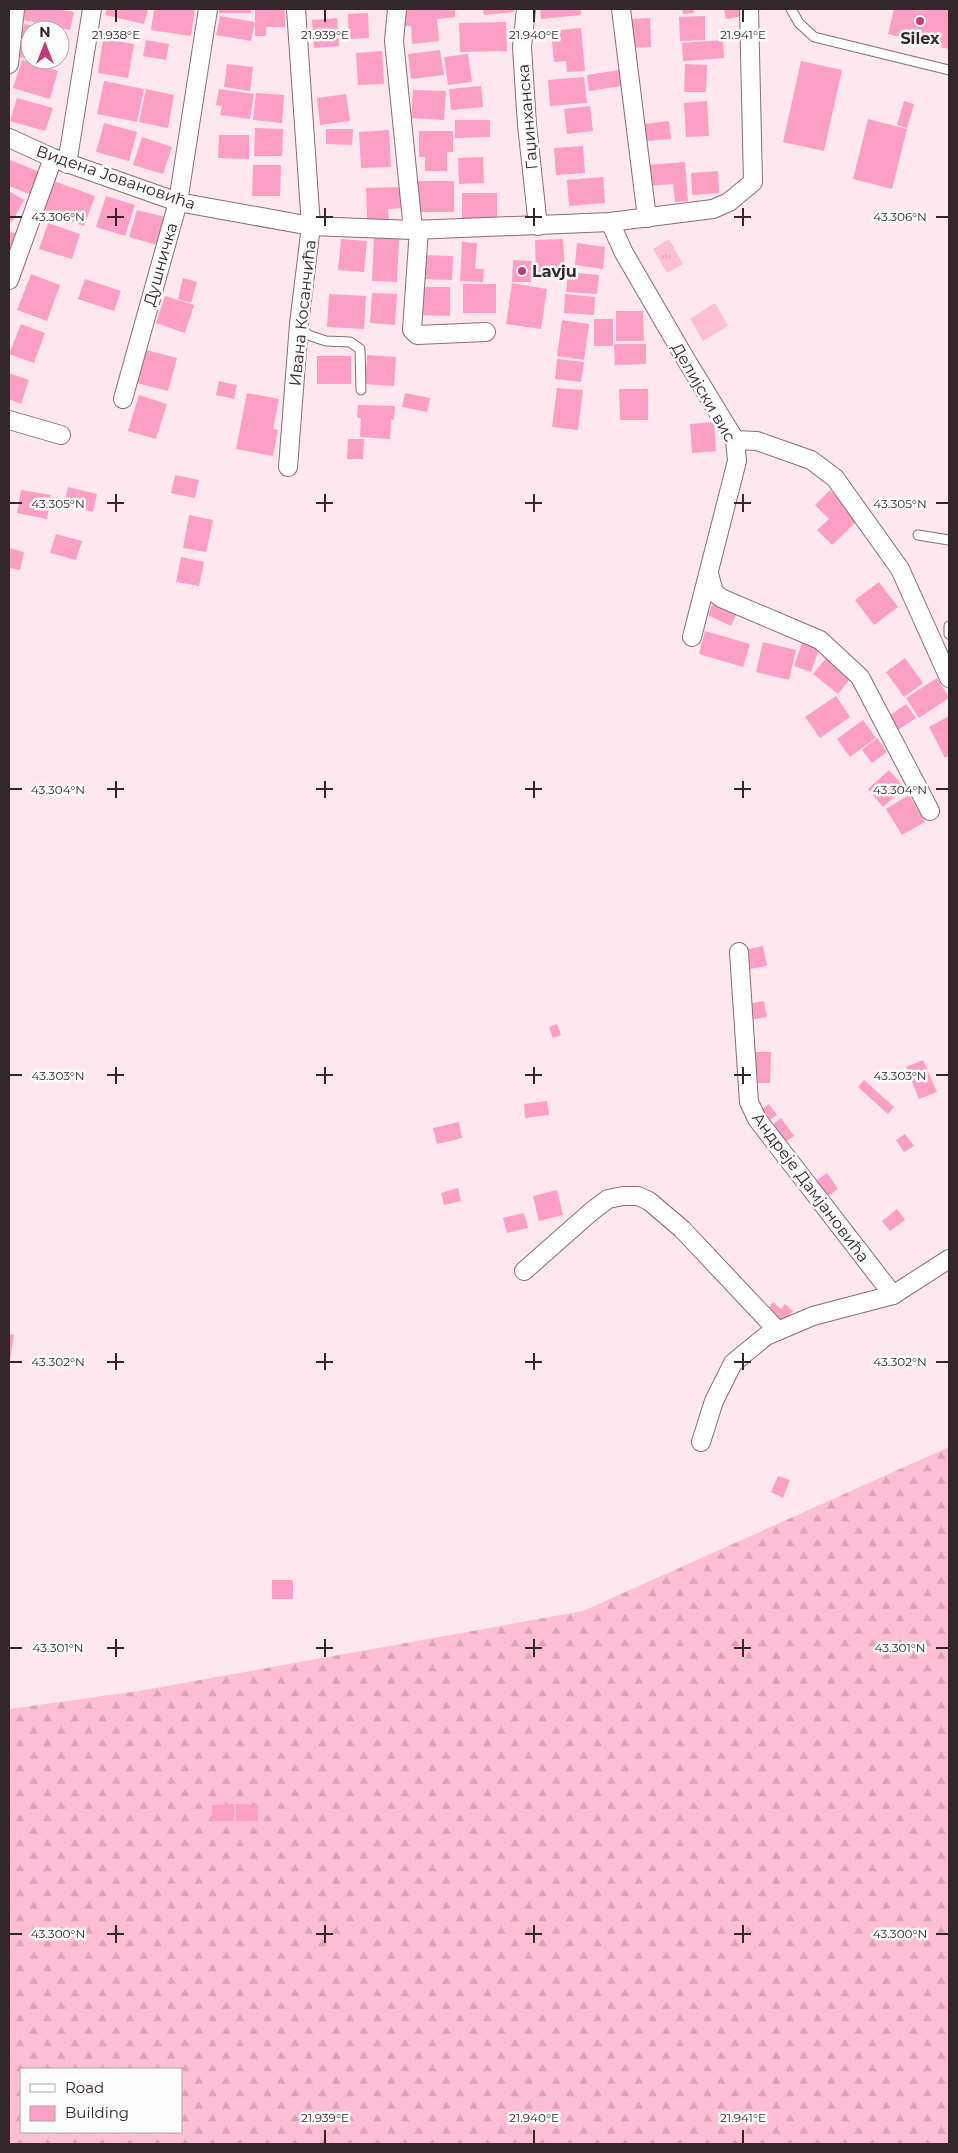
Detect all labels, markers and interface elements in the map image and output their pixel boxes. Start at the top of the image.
marker: Silex [914,15,926,27]
north arrow [20,20,70,70]
text: N [39,23,51,41]
text: 21.938°E [92,27,140,42]
text: 21.939°E [301,27,349,42]
text: 21.940°E [509,27,559,42]
text: 21.941°E [720,27,766,42]
place label: Silex [900,29,940,48]
street label: Гаџинханска [513,63,542,171]
street label: Видена Јовановића [34,141,198,214]
text: 43.306°N [31,209,85,224]
text: 43.306°N [873,209,927,224]
street label: Душничка [140,220,181,308]
street label: Ивана Косанчића [285,239,320,387]
place label: Lavju [532,262,577,281]
marker: Lavju [516,265,528,277]
street label: Делијски вис [668,339,740,445]
text: 43.305°N [31,496,85,511]
text: 43.305°N [873,496,927,511]
text: 43.304°N [31,782,85,797]
text: 43.304°N [873,782,927,797]
text: 43.303°N [31,1068,85,1083]
text: 43.303°N [873,1068,927,1083]
street label: Андреје Дамјановића [748,1109,873,1266]
text: 43.302°N [31,1354,85,1369]
text: 43.302°N [873,1354,927,1369]
text: 43.301°N [32,1640,84,1655]
text: 43.301°N [874,1640,926,1655]
text: 43.300°N [31,1926,85,1941]
text: 43.300°N [873,1926,927,1941]
legend [20,2068,182,2133]
text: Road [65,2078,104,2097]
text: Building [65,2103,129,2122]
text: 21.939°E [301,2110,349,2125]
text: 21.940°E [509,2110,559,2125]
text: 21.941°E [720,2110,766,2125]

